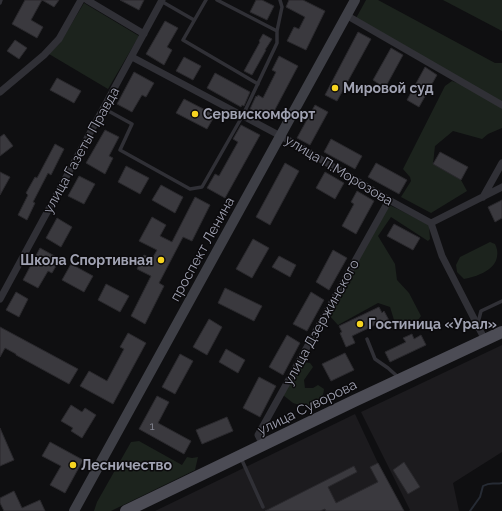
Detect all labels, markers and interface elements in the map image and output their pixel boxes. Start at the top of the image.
place label: Мировой суд [343,80,434,96]
marker: Мировой суд [330,83,340,93]
street label: улица Газеты Правда [40,84,122,216]
place label: Сервискомфорт [203,106,315,122]
marker: Сервискомфорт [190,109,200,119]
street label: улица П.Морозова [282,131,396,209]
street label: проспект Ленина [167,194,237,304]
place label: Школа Спортивная [20,252,153,268]
marker: Школа Спортивная [156,255,166,265]
street label: улица Дзержинского [280,256,362,388]
place label: Гостиница «Урал» [368,316,497,332]
marker: Гостиница «Урал» [355,319,365,329]
street label: улица Суворова [255,376,359,438]
house number: 1 [149,419,155,433]
place label: Лесничество [81,457,172,473]
marker: Лесничество [68,460,78,470]

